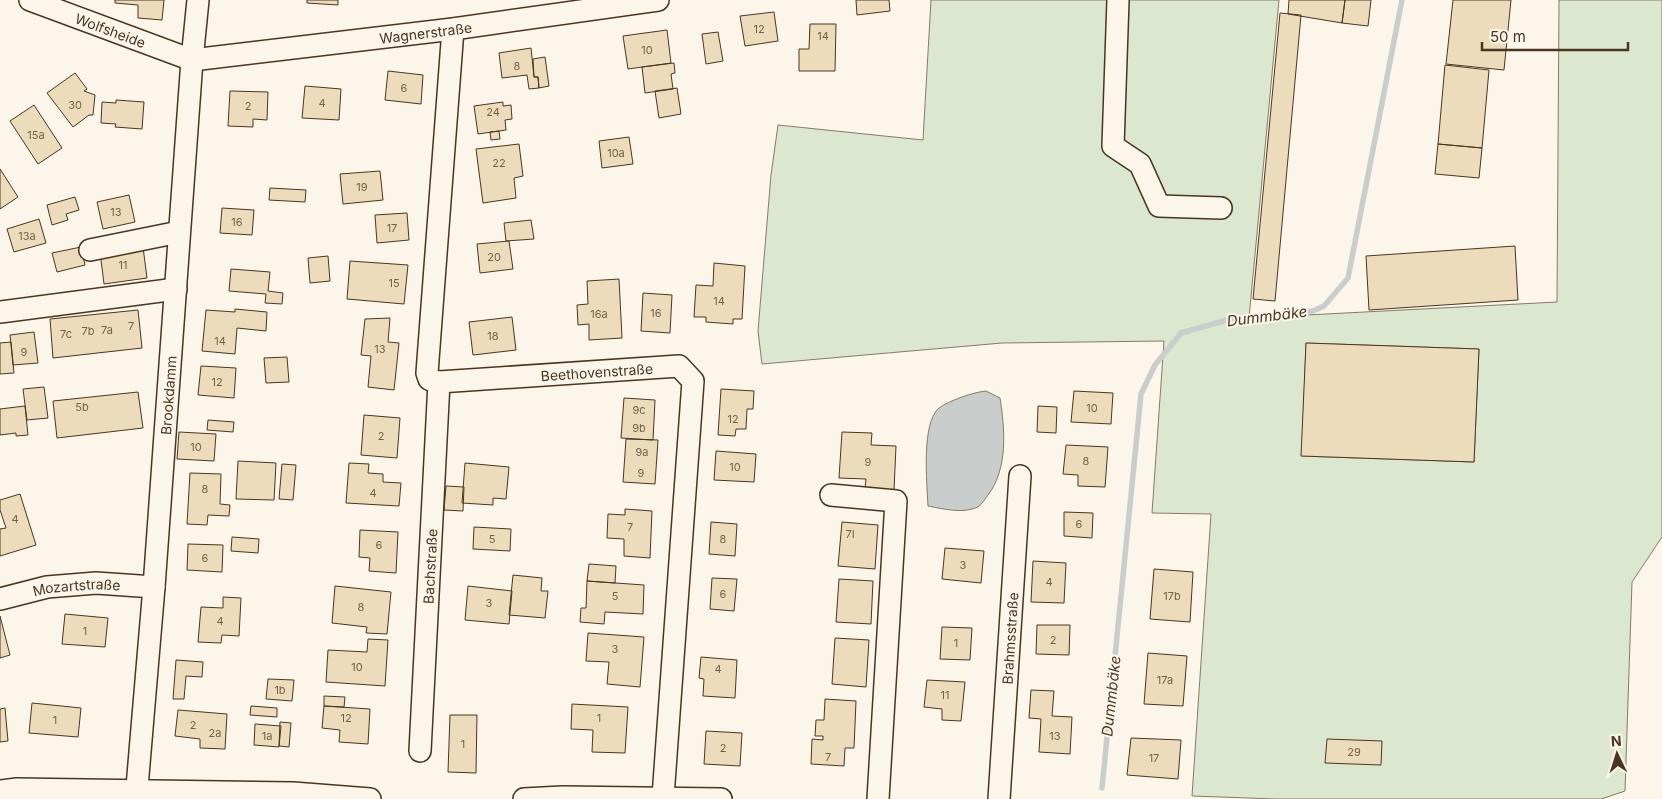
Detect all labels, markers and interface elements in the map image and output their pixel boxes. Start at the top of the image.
street label: Wolfsheide [73,9,148,51]
street label: Wagnerstraße [378,18,473,46]
scale bar [1482,20,1628,52]
house number: 12 [753,22,765,36]
text: 50 m [1490,27,1526,46]
house number: 14 [817,29,829,43]
house number: 10 [641,43,653,57]
house number: 8 [514,59,521,73]
house number: 6 [401,81,408,95]
house number: 4 [318,96,326,110]
house number: 30 [68,98,82,112]
house number: 2 [245,99,251,113]
house number: 24 [486,105,500,119]
house number: 15a [27,128,45,142]
house number: 10a [607,146,625,160]
house number: 22 [492,156,506,170]
house number: 19 [356,180,368,194]
house number: 13 [110,205,122,219]
house number: 16 [231,215,243,229]
house number: 17 [387,221,397,235]
house number: 13a [18,229,36,243]
house number: 20 [487,250,501,264]
house number: 11 [119,258,127,272]
house number: 15 [388,276,400,290]
house number: 14 [713,294,725,308]
water label: Dummbäke [1226,302,1308,330]
house number: 16 [650,306,662,320]
house number: 16a [590,307,608,321]
house number: 7 [128,319,134,333]
house number: 7a [101,323,113,337]
house number: 7b [82,324,95,338]
house number: 7c [60,327,72,341]
house number: 18 [487,329,499,343]
house number: 14 [214,334,226,348]
house number: 13 [374,342,386,356]
house number: 9 [21,345,28,359]
street label: Brookdamm [156,355,179,435]
street label: Beethovenstraße [540,359,653,384]
house number: 12 [211,375,223,389]
house number: 5b [75,400,89,414]
house number: 10 [1086,401,1098,415]
house number: 9c [632,403,646,417]
house number: 12 [727,412,739,426]
house number: 9b [632,421,646,435]
house number: 2 [378,429,384,443]
house number: 10 [190,440,202,454]
house number: 9a [636,445,649,459]
house number: 8 [1083,454,1090,468]
house number: 9 [865,455,872,469]
house number: 10 [729,460,741,474]
house number: 9 [638,466,645,480]
house number: 8 [202,482,209,496]
house number: 4 [369,486,377,500]
house number: 4 [11,512,19,526]
house number: 6 [1076,517,1083,531]
house number: 7 [627,520,633,534]
house number: 7I [845,527,855,541]
street label: Bachstraße [419,528,440,604]
house number: 5 [489,532,496,546]
house number: 8 [720,532,727,546]
house number: 6 [376,538,383,552]
house number: 6 [202,551,209,565]
house number: 3 [960,558,967,572]
street label: Mozartstraße [31,575,121,599]
house number: 4 [1045,575,1053,589]
house number: 6 [720,587,727,601]
house number: 5 [612,589,619,603]
house number: 17b [1163,589,1181,603]
street label: Brahmsstraße [998,592,1021,685]
house number: 3 [486,596,493,610]
house number: 8 [358,600,365,614]
house number: 4 [216,614,224,628]
house number: 1 [83,624,87,638]
house number: 2 [1050,633,1056,647]
house number: 1 [954,636,958,650]
house number: 3 [612,642,619,656]
water label: Dummbäke [1097,655,1125,737]
house number: 10 [351,660,363,674]
house number: 4 [714,662,722,676]
house number: 17a [1157,673,1173,687]
house number: 1b [274,683,286,697]
house number: 11 [941,688,949,702]
house number: 12 [340,711,352,725]
house number: 1 [597,711,601,725]
house number: 1 [53,713,57,727]
house number: 2 [190,718,196,732]
house number: 2a [209,726,221,740]
house number: 1a [262,729,272,743]
house number: 13 [1049,729,1061,743]
north arrow [1592,729,1642,779]
text: N [1610,732,1622,749]
house number: 1 [461,737,465,751]
house number: 2 [720,741,726,755]
house number: 29 [1347,745,1361,759]
house number: 7 [825,750,831,764]
house number: 17 [1149,751,1159,765]

